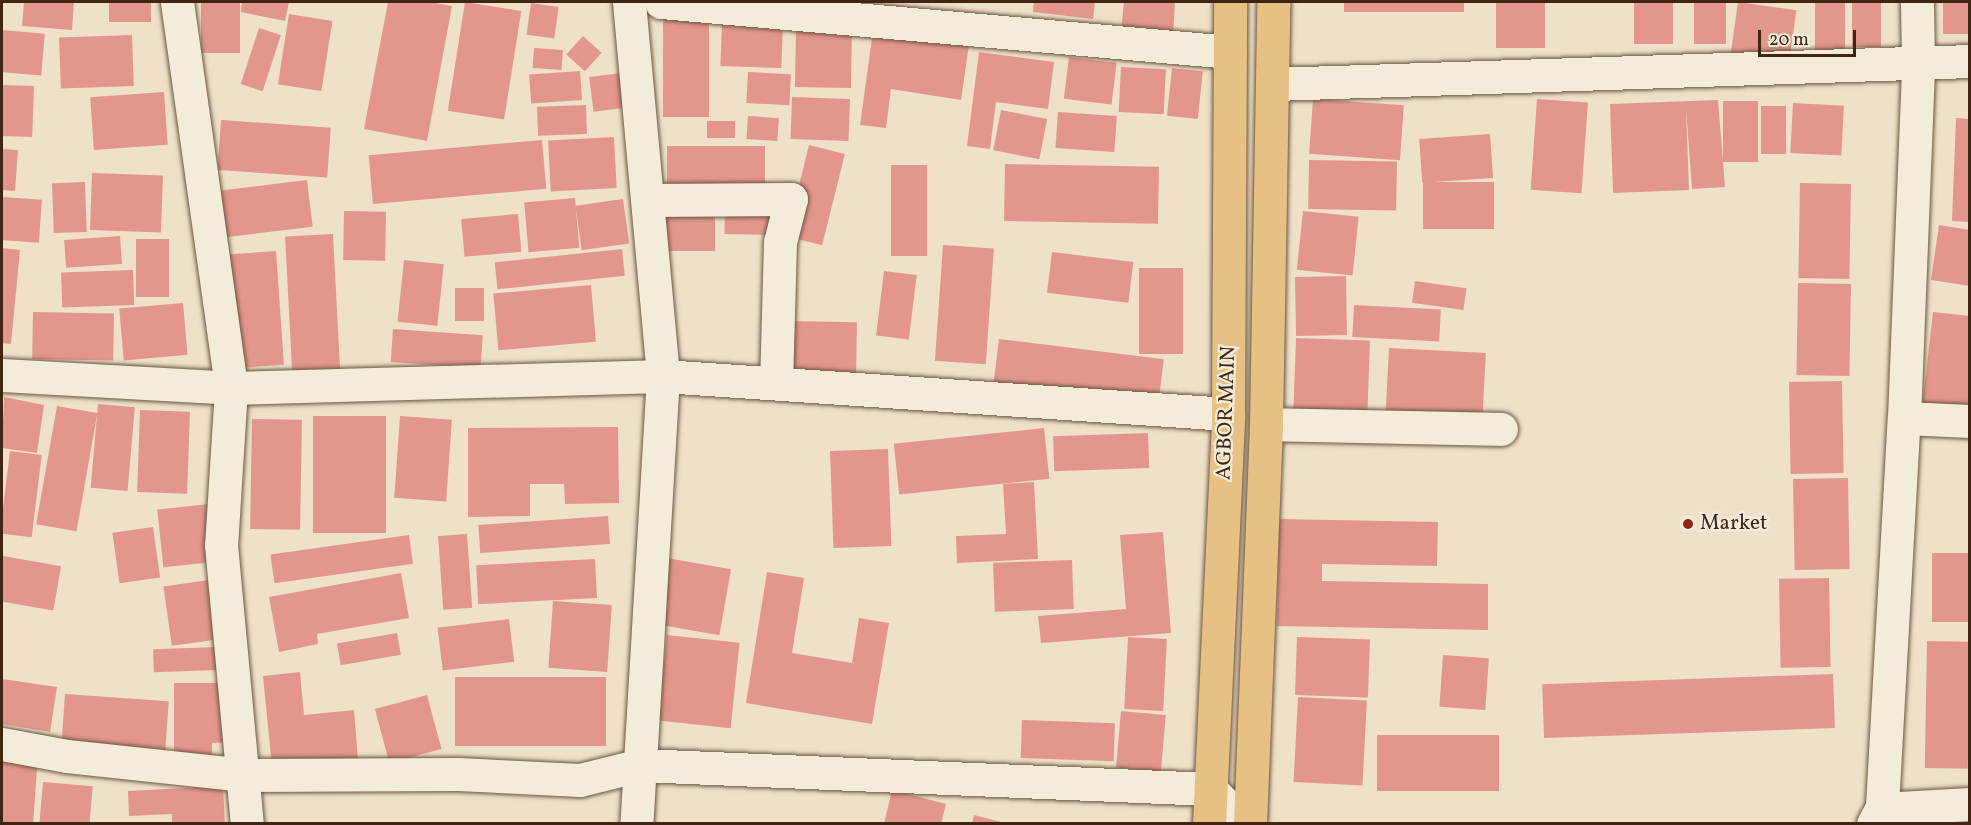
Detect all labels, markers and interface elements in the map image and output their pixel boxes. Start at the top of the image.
scale bar [1761,18,1858,56]
text: 20 m [1769,28,1809,53]
street label: AGBOR MAIN [1212,346,1242,480]
place label: Market [1700,511,1767,537]
marker: Market [1681,517,1695,531]

